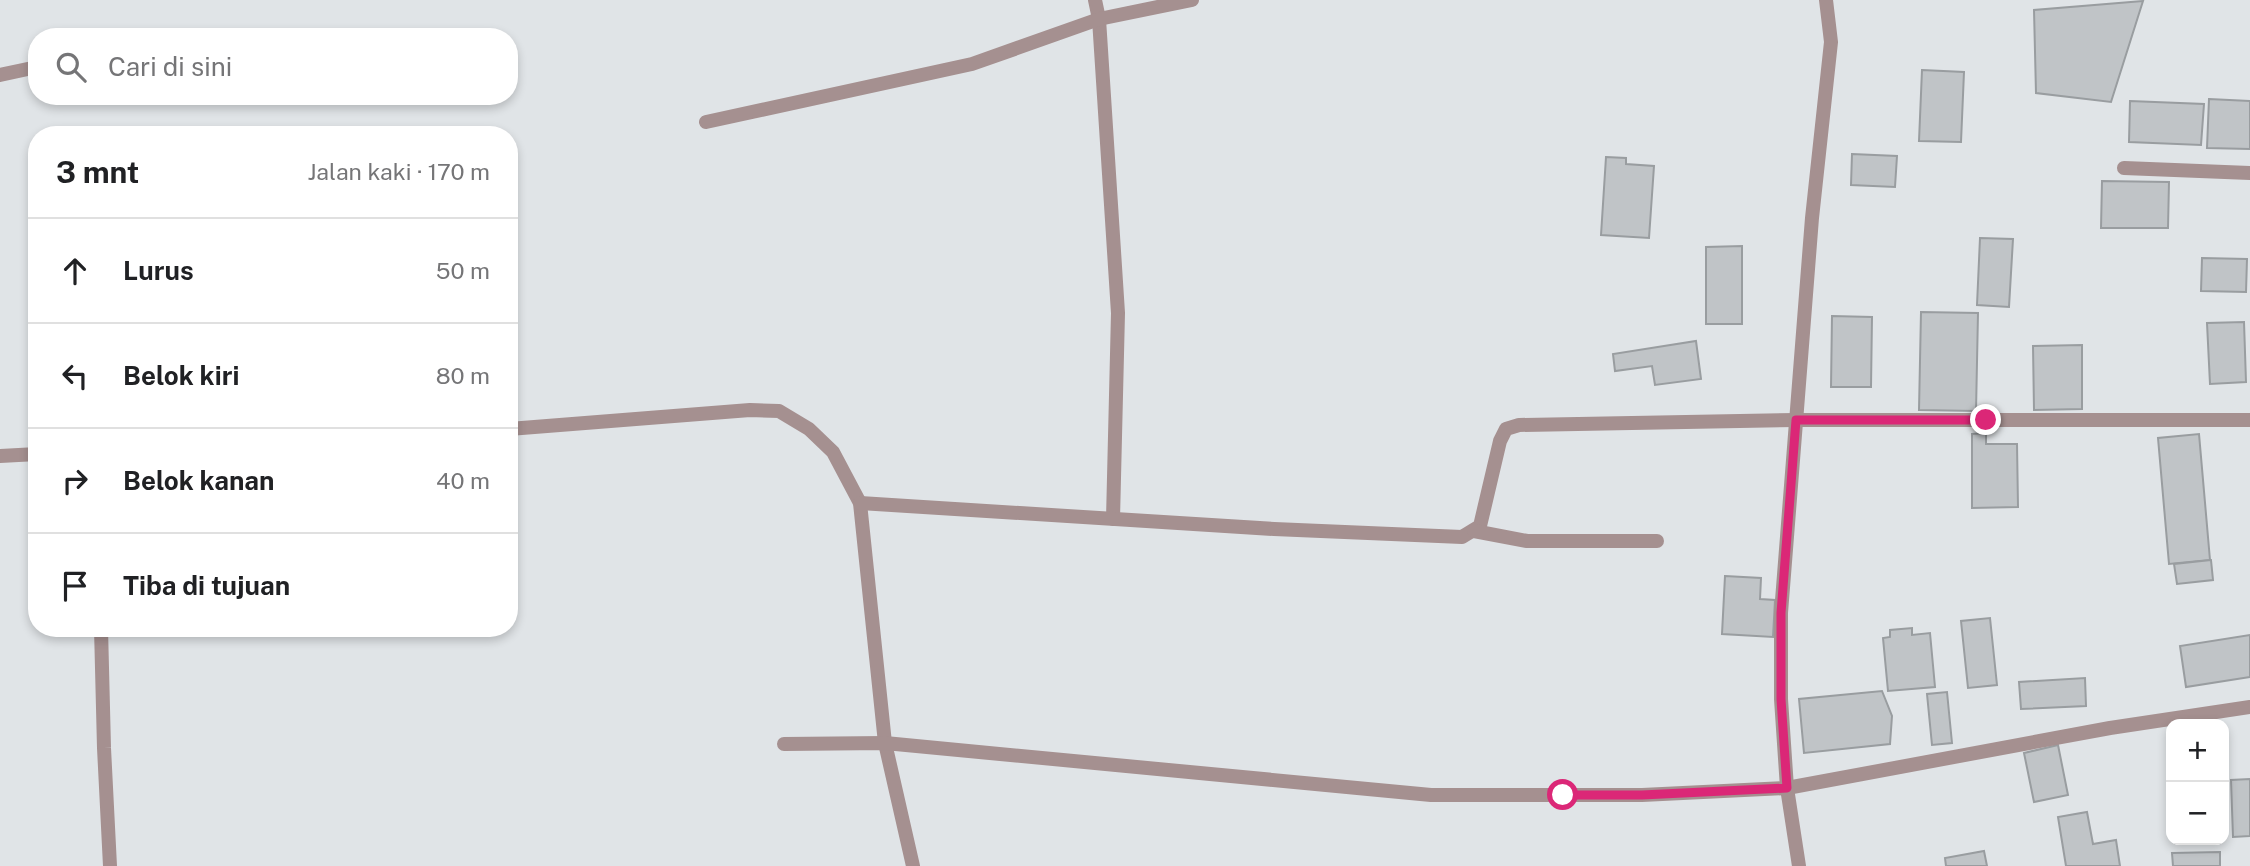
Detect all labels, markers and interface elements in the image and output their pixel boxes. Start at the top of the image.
search box [28,28,518,105]
icon: search [52,48,90,86]
text: Cari di sini [108,51,232,82]
text: 3 mnt [56,154,139,190]
text: Jalan kaki · 170 m [307,158,490,185]
icon: ahead [56,252,94,290]
text: Lurus [123,255,194,286]
text: 50 m [436,257,490,284]
icon: left [56,357,94,395]
text: Belok kiri [123,360,239,391]
text: 80 m [436,362,490,389]
route end [1970,404,2001,435]
icon: right [56,462,94,500]
text: Belok kanan [123,465,274,496]
text: 40 m [436,467,490,494]
icon: arrive [56,567,94,605]
text: Tiba di tujuan [123,570,290,601]
map controls [2166,719,2229,845]
button: + [2166,719,2229,782]
route start [1547,779,1578,810]
button: − [2166,782,2229,845]

